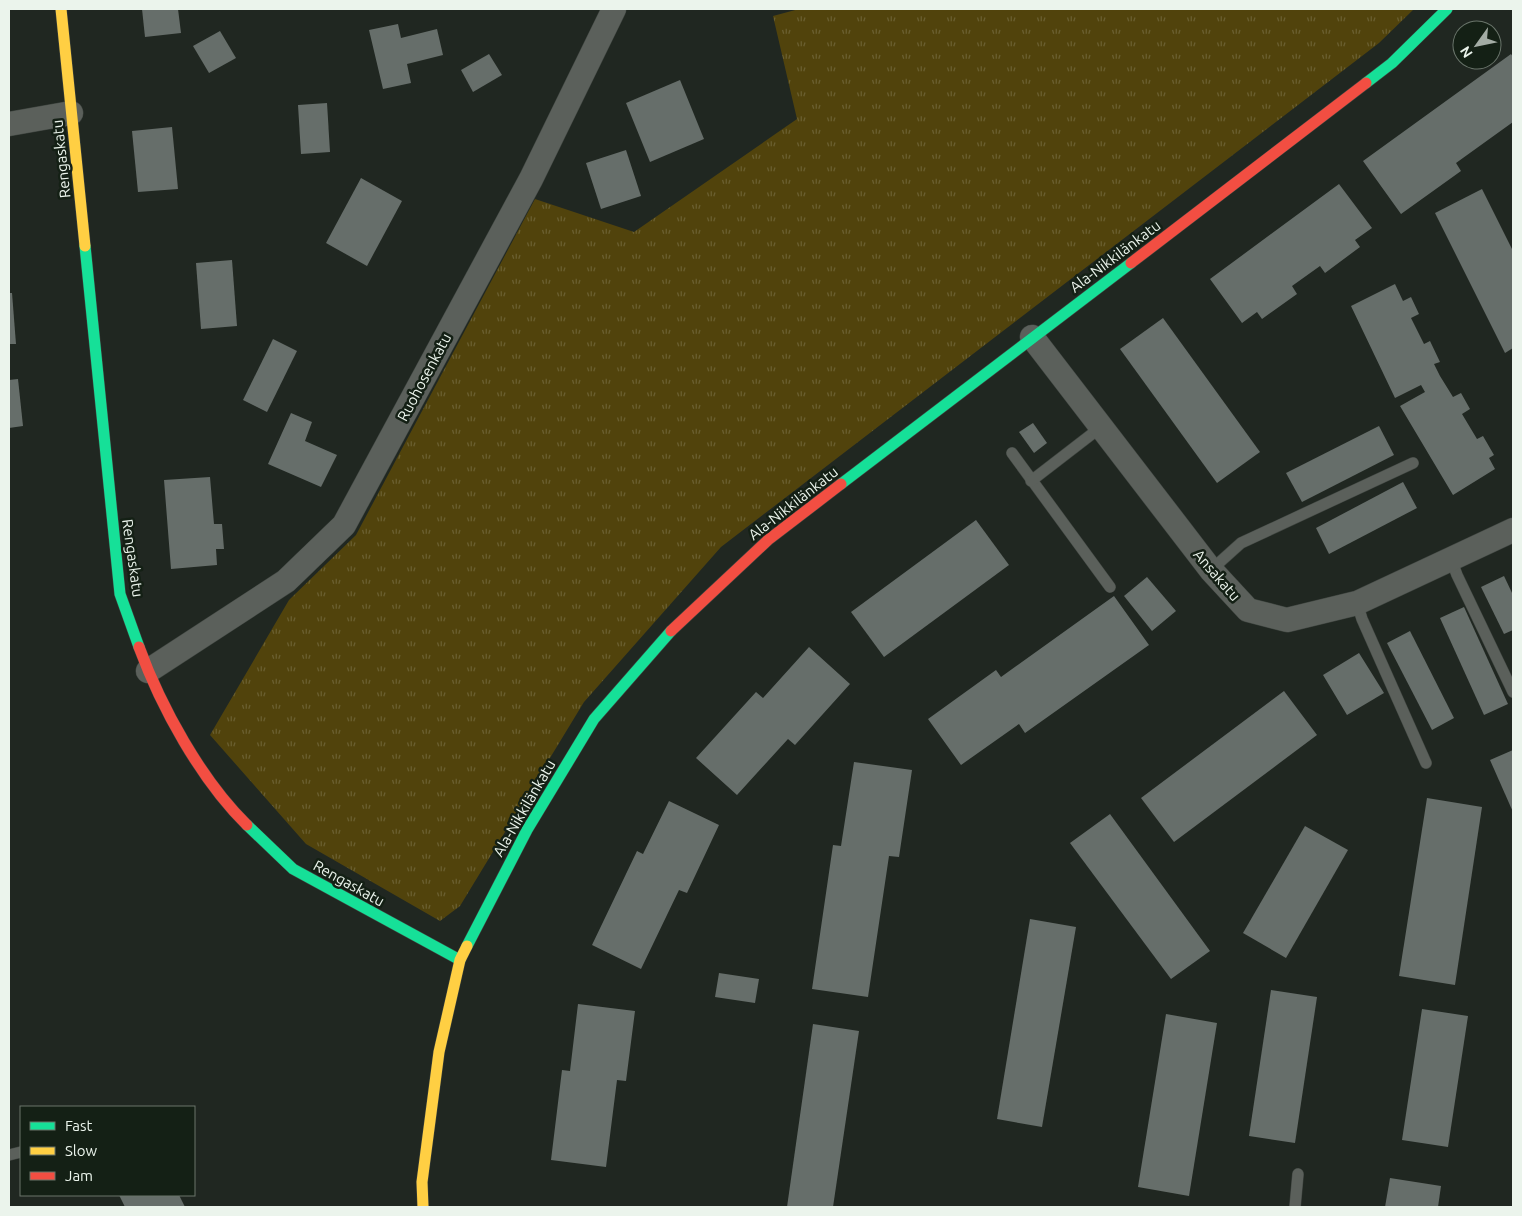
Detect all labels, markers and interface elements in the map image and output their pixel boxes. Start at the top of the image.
north arrow [1452,20,1502,70]
text: N [1457,43,1476,61]
street label: Rengaskatu [48,119,74,199]
street label: Ala-Nikkilänkatu [1066,216,1164,296]
street label: Ruohosenkatu [394,330,454,424]
street label: Ala-Nikkilänkatu [745,463,841,543]
street label: Rengaskatu [119,518,147,598]
street label: Ansakatu [1190,546,1244,604]
street label: Ala-Nikkilänkatu [489,757,559,859]
street label: Rengaskatu [310,856,388,910]
legend [20,1106,195,1196]
text: Fast [65,1117,93,1134]
text: Slow [65,1142,98,1159]
text: Jam [65,1167,93,1184]

